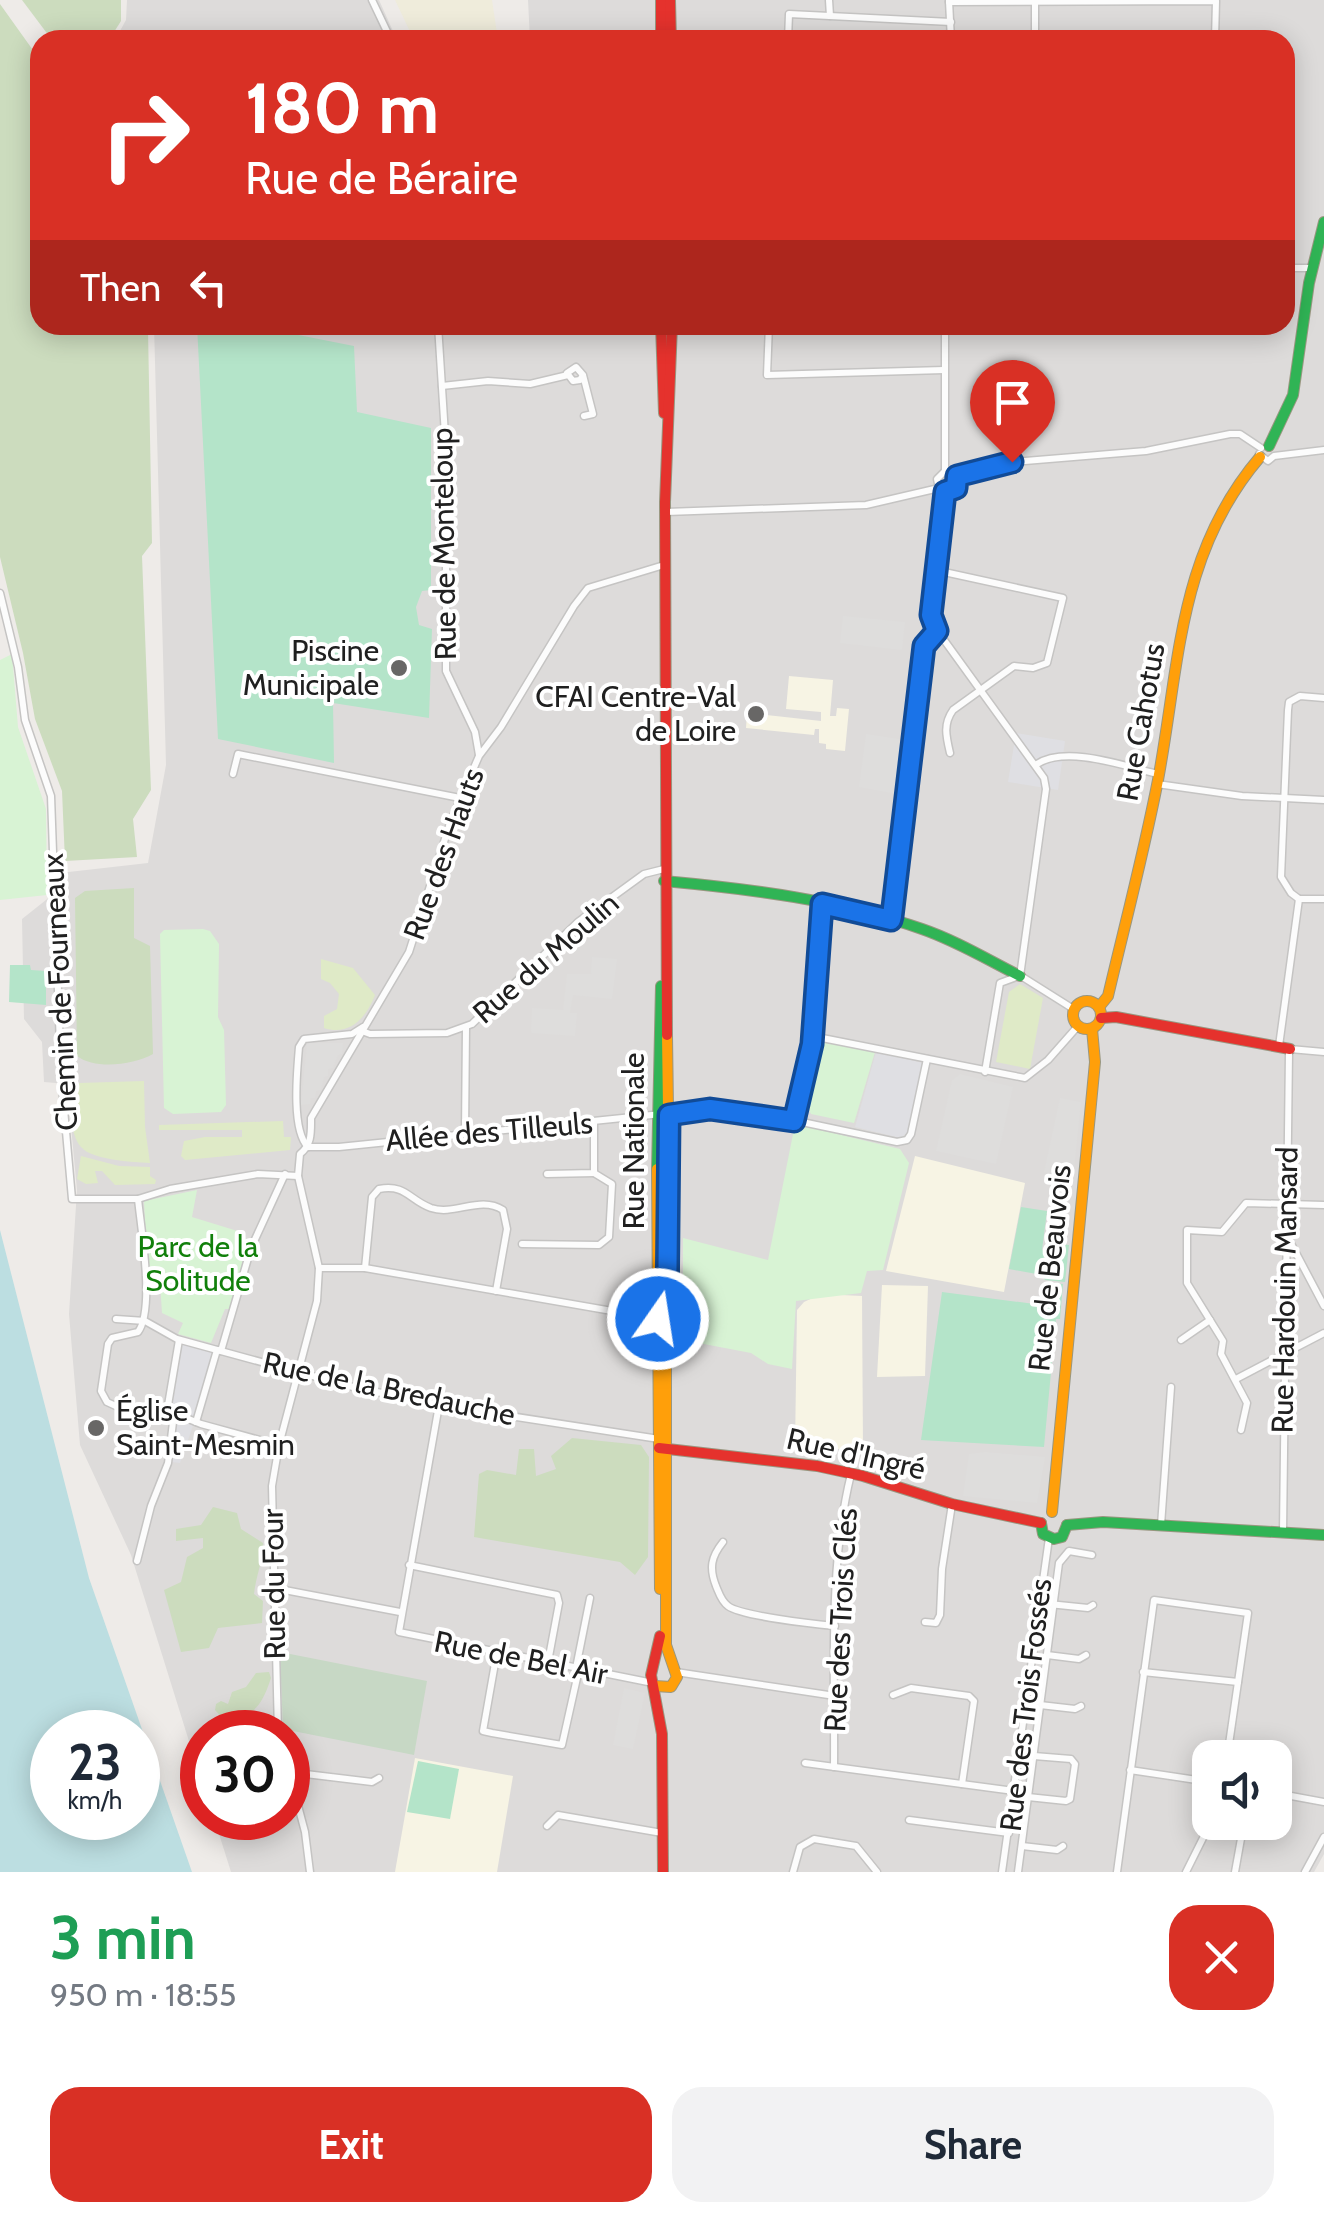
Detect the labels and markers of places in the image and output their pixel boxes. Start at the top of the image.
pin [970,360,1055,463]
place label: Piscine Municipale [243,632,379,703]
marker: Piscine Municipale [388,657,410,679]
place label: CFAI Centre-Val de Loire [535,678,736,749]
marker: CFAI Centre-Val de Loire [745,703,767,725]
place label: Église Saint-Mesmin [116,1392,295,1463]
marker: Église Saint-Mesmin [85,1417,107,1439]

